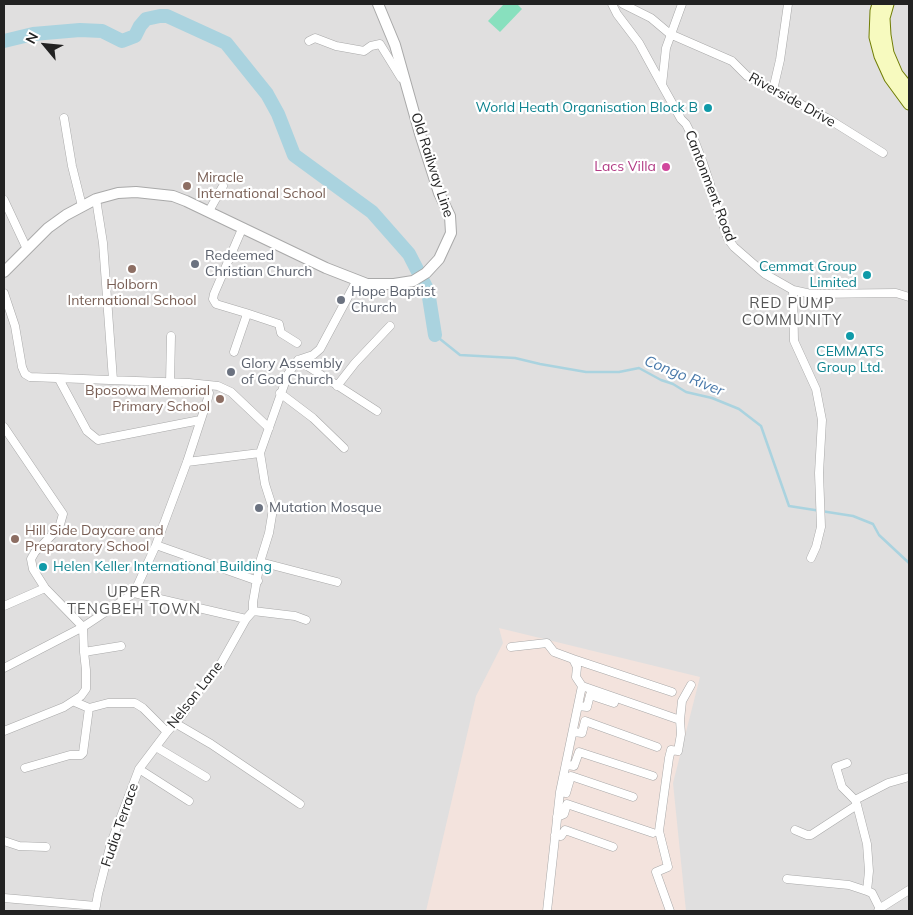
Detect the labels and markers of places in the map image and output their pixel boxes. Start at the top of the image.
place label: World Heath Organisation Block B [476,100,698,116]
marker: World Heath Organisation Block B [702,102,714,114]
place label: Lacs Villa [594,159,656,175]
marker: Lacs Villa [660,161,672,173]
place label: Miracle International School [197,170,326,202]
marker: Miracle International School [181,180,193,192]
place label: Redeemed Christian Church [205,248,313,280]
marker: Redeemed Christian Church [189,258,201,270]
place label: Cemmat Group Limited [759,259,857,292]
marker: Holborn International School [126,263,138,275]
marker: Cemmat Group Limited [861,269,873,281]
place label: Holborn International School [68,277,196,310]
place label: Hope Baptist Church [351,284,436,316]
marker: Hope Baptist Church [335,294,347,306]
marker: CEMMATS Group Ltd. [844,330,856,342]
place label: CEMMATS Group Ltd. [816,344,884,377]
place label: Glory Assembly of God Church [241,356,342,388]
marker: Glory Assembly of God Church [225,366,237,378]
place label: Bposowa Memorial Primary School [85,383,210,416]
marker: Bposowa Memorial Primary School [214,393,226,405]
place label: Mutation Mosque [269,500,382,516]
marker: Mutation Mosque [253,502,265,514]
place label: Hill Side Daycare and Preparatory School [25,523,164,556]
marker: Hill Side Daycare and Preparatory School [9,533,21,545]
place label: Helen Keller International Building [53,559,272,575]
marker: Helen Keller International Building [37,561,49,573]

